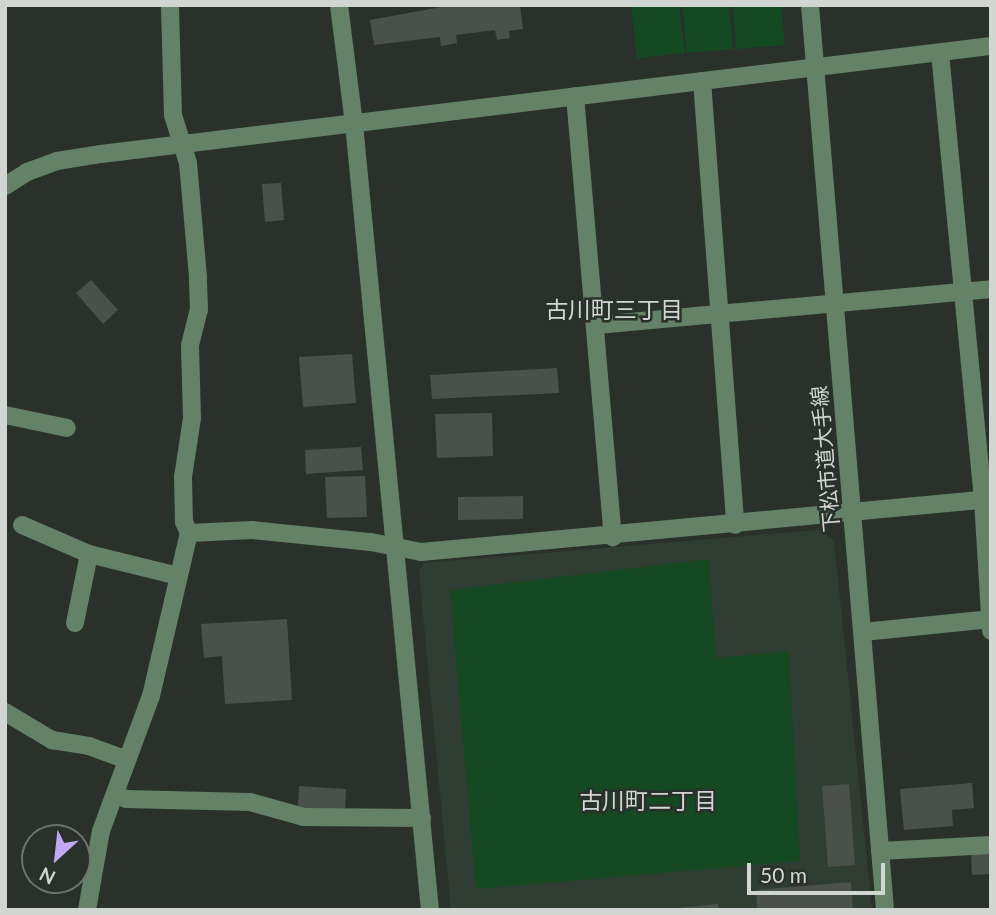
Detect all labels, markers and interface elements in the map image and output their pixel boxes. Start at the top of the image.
district label: 古川町三丁目 [545,295,683,323]
street label: 下松市道大手線 [806,385,844,533]
district label: 古川町二丁目 [579,786,717,814]
north arrow [21,824,91,894]
scale bar [751,848,889,892]
text: 50 m [760,862,807,887]
text: N [35,863,59,890]

